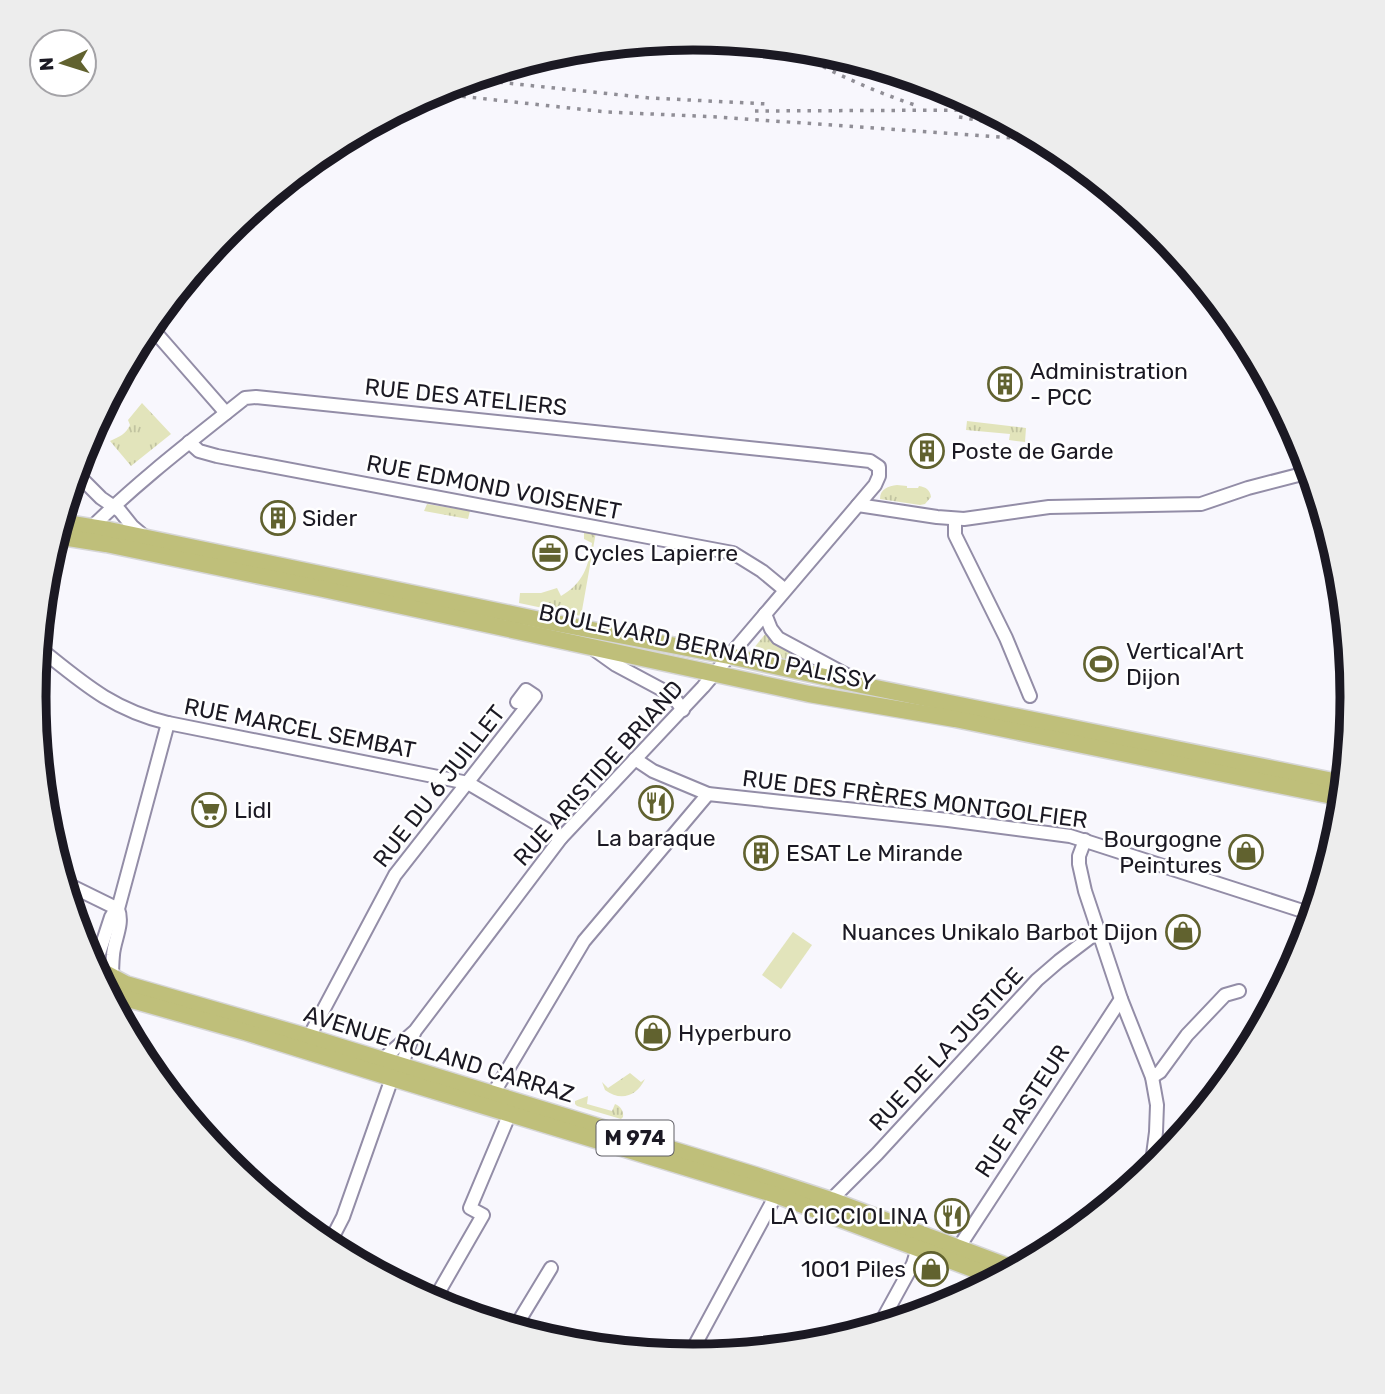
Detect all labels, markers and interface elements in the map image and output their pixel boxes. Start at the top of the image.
north arrow [28,28,98,98]
text: N [35,57,58,72]
place label: Administration - PCC [1030,357,1188,411]
building icon: Administration - PCC [986,365,1024,403]
street label: RUE DES ATELIERS [363,372,569,422]
building icon: Poste de Garde [908,432,946,470]
place label: Poste de Garde [951,437,1114,465]
street label: RUE EDMOND VOISENET [364,449,624,525]
building icon: Sider [259,499,297,537]
place label: Sider [302,504,357,532]
office icon: Cycles Lapierre [531,534,569,572]
place label: Cycles Lapierre [574,539,738,567]
street label: BOULEVARD BERNARD PALISSY [536,598,878,696]
place label: Vertical'Art Dijon [1126,637,1244,691]
sports icon: Vertical'Art Dijon [1082,645,1120,683]
street label: RUE ARISTIDE BRIAND [507,674,689,872]
street label: RUE MARCEL SEMBAT [182,692,418,764]
street label: RUE DU 6 JUILLET [367,699,511,873]
street label: RUE DES FRÈRES MONTGOLFIER [741,764,1089,834]
restaurant icon: La baraque [637,784,675,822]
supermarket icon: Lidl [190,791,228,829]
place label: Lidl [234,796,272,824]
place label: La baraque [596,824,716,852]
place label: Bourgogne Peintures [1104,825,1222,879]
shop icon: Bourgogne Peintures [1227,833,1265,871]
building icon: ESAT Le Mirande [742,834,780,872]
place label: ESAT Le Mirande [786,839,963,867]
shop icon: Nuances Unikalo Barbot Dijon [1164,913,1202,951]
place label: Nuances Unikalo Barbot Dijon [842,918,1158,946]
street label: RUE DE LA JUSTICE [863,961,1029,1137]
street label: AVENUE ROLAND CARRAZ [300,999,578,1109]
shop icon: Hyperburo [634,1014,672,1052]
place label: Hyperburo [678,1019,792,1047]
street label: RUE PASTEUR [969,1039,1075,1183]
road number: M 974 [596,1120,674,1156]
restaurant icon: LA CICCIOLINA [933,1197,971,1235]
place label: LA CICCIOLINA [770,1202,928,1230]
shop icon: 1001 Piles [912,1250,950,1288]
place label: 1001 Piles [801,1255,906,1283]

